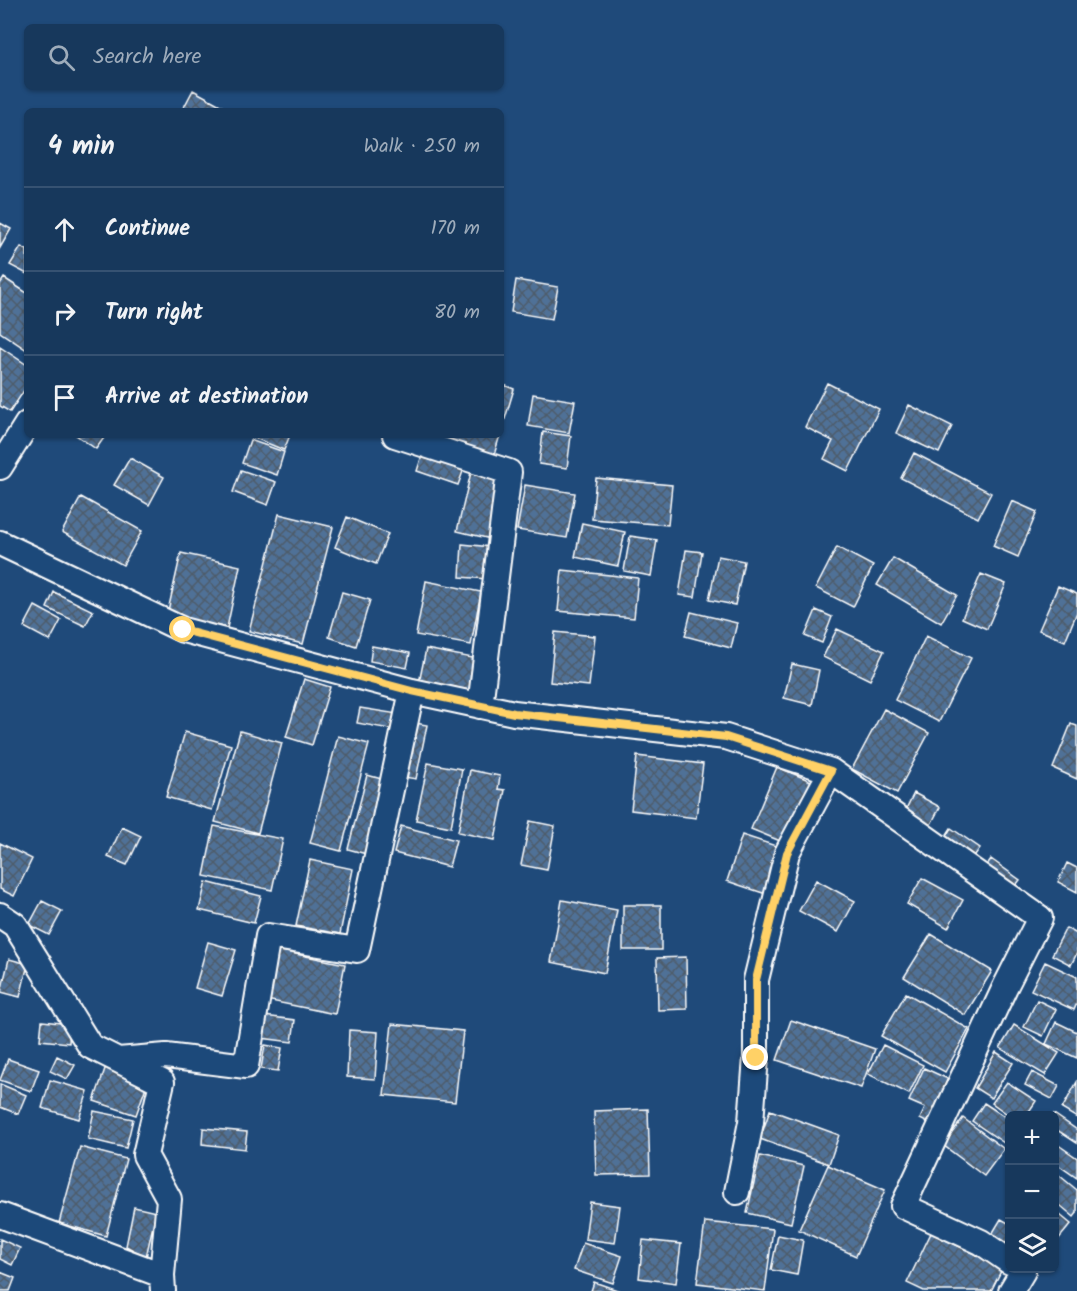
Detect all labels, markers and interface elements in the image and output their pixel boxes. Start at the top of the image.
search box [24,24,504,90]
text: Search here [93,40,201,75]
icon: search [45,41,78,74]
text: 4 min [48,126,115,168]
text: Walk · 250 m [364,131,480,163]
text: Continue [105,212,190,247]
icon: ahead [48,213,81,246]
text: 170 m [431,213,480,245]
text: Turn right [105,296,203,331]
icon: right [48,297,81,330]
text: 80 m [434,297,480,329]
text: Arrive at destination [105,380,308,415]
icon: arrive [48,381,81,414]
route start [169,616,195,642]
route end [742,1044,768,1070]
map controls [1005,1111,1059,1273]
button: + [1005,1111,1059,1165]
button: − [1005,1165,1059,1219]
button: layers [1005,1219,1059,1273]

